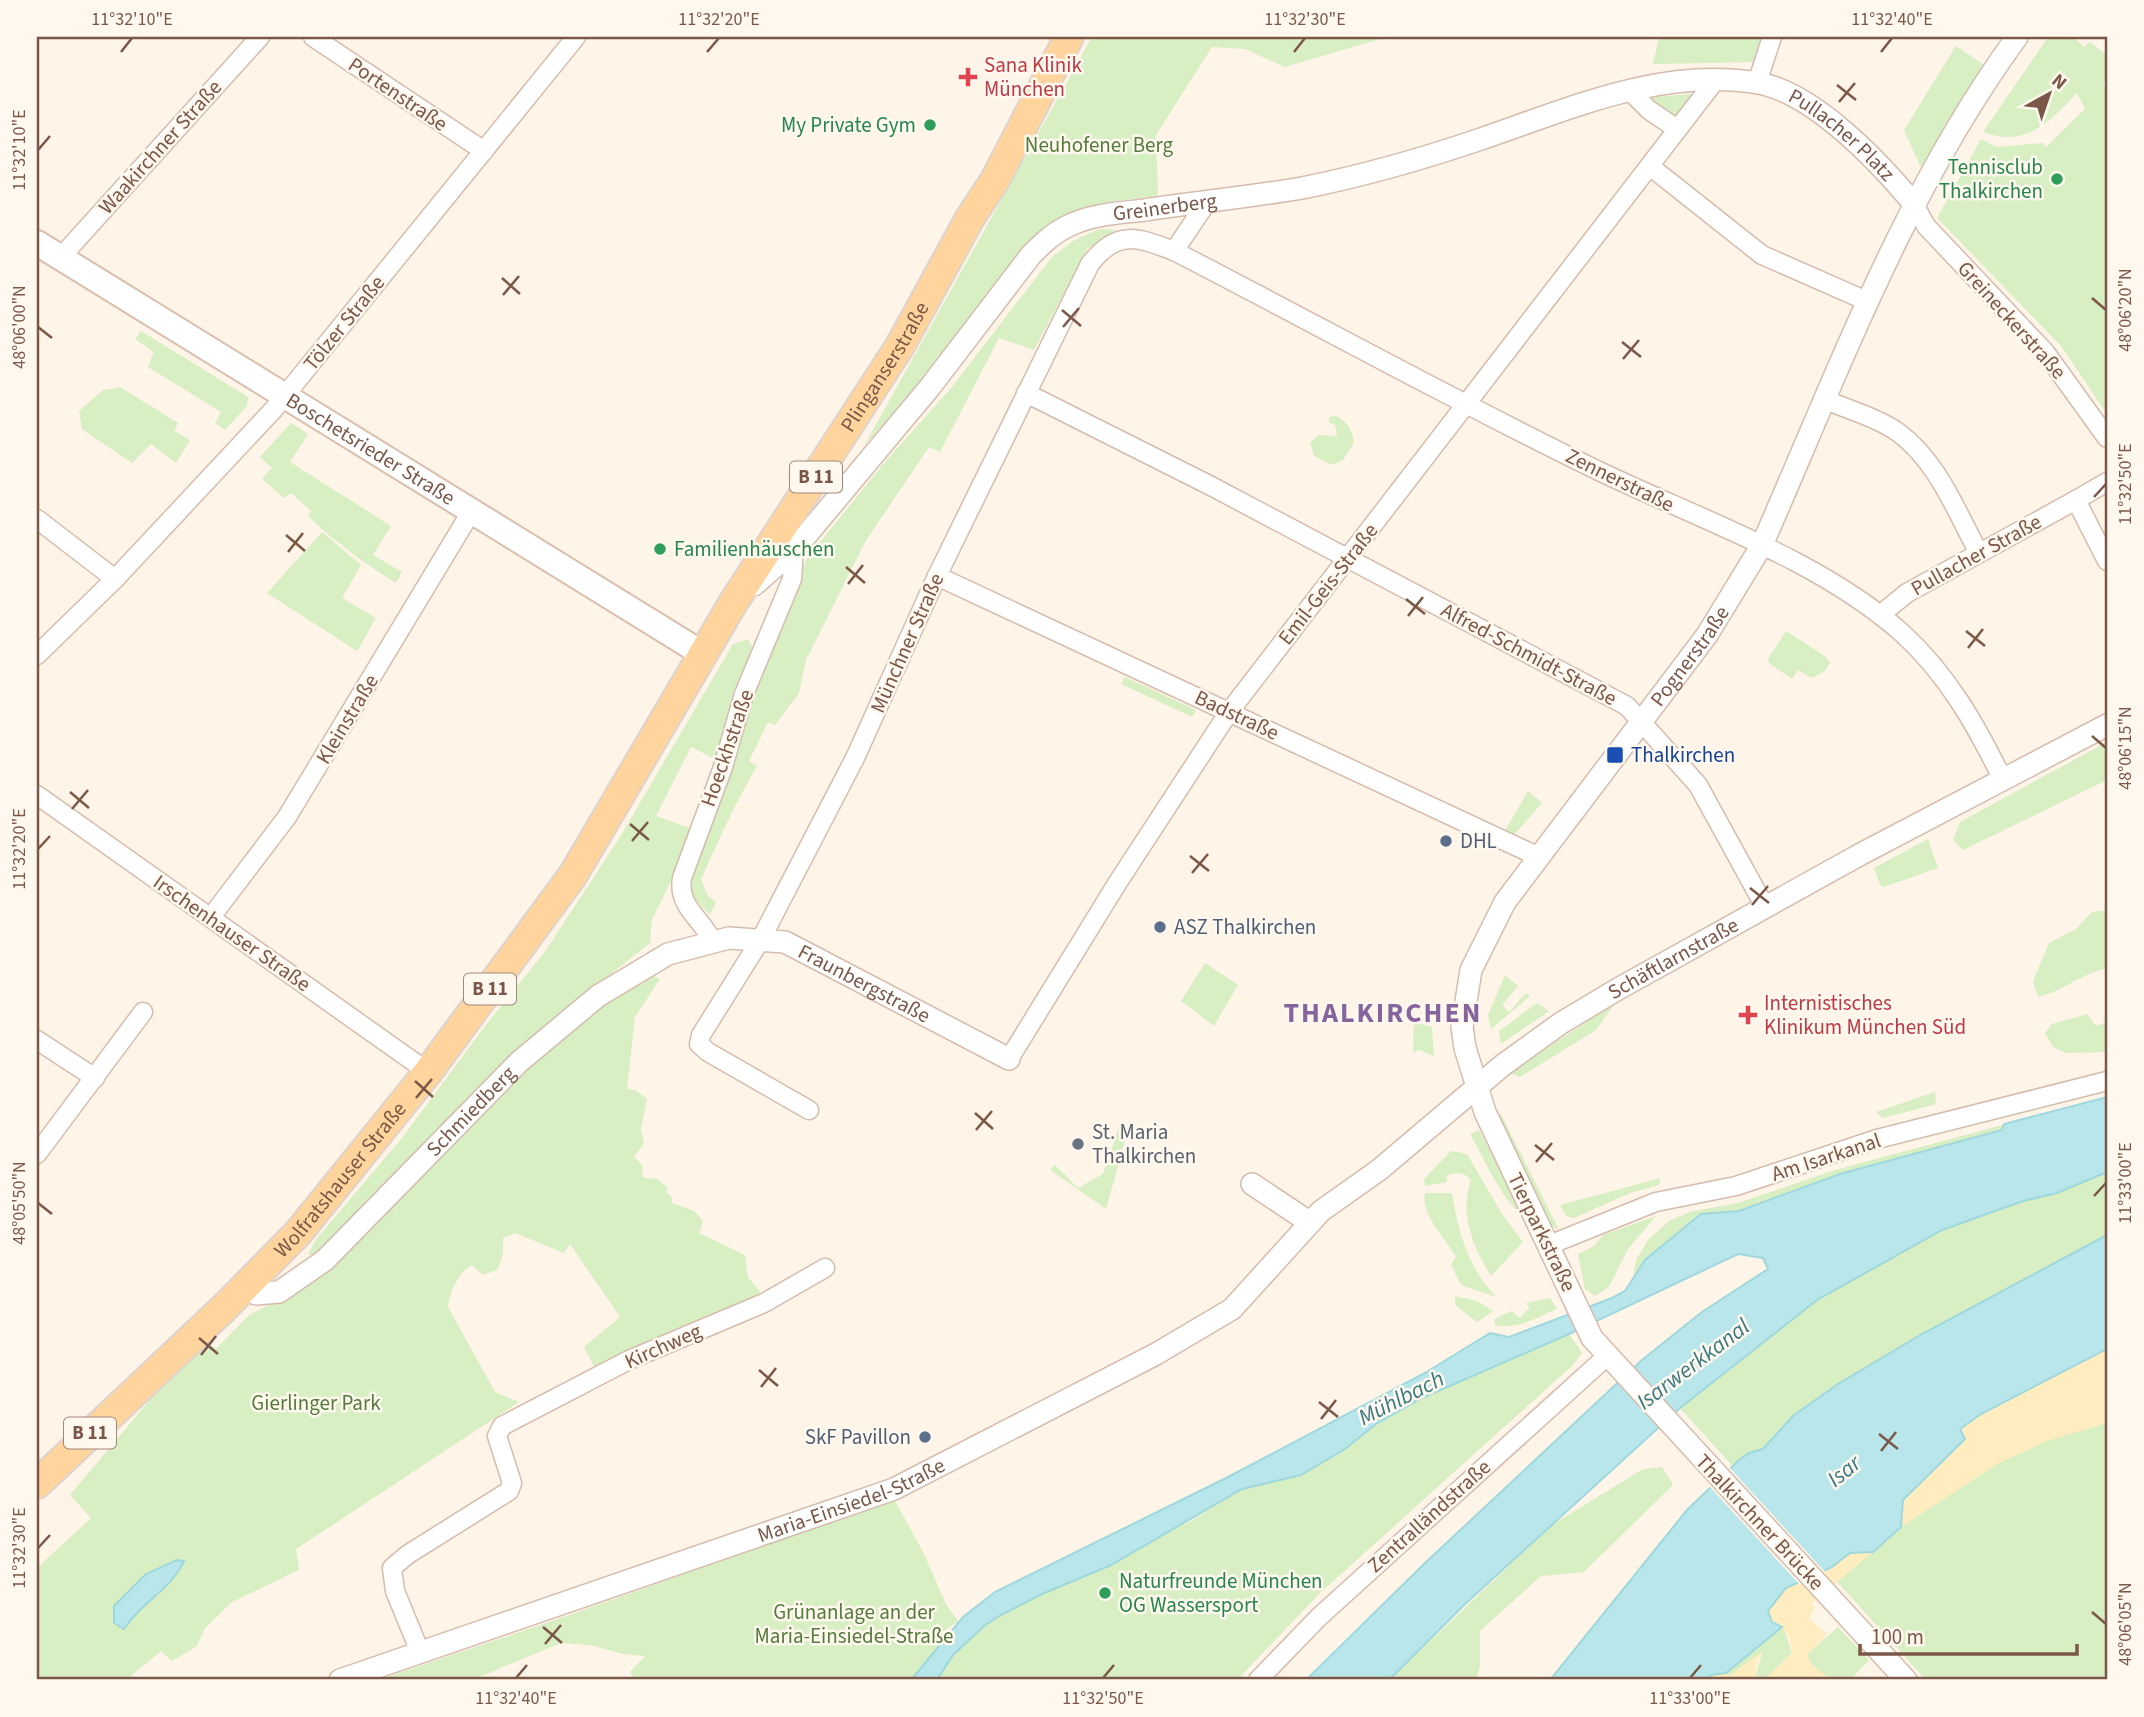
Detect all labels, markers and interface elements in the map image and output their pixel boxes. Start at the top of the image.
text: 11°32'10"E [91,7,173,32]
text: 11°32'20"E [678,7,760,32]
text: 11°32'30"E [1264,7,1346,32]
text: 11°32'40"E [1851,7,1933,32]
street label: Portenstraße [342,50,454,138]
place label: Sana Klinik München [984,50,1082,104]
north arrow [2014,60,2084,130]
marker: Sana Klinik München [958,67,978,87]
text: N [2045,68,2072,97]
street label: Waakirchner Straße [91,73,229,221]
street label: Pullacher Platz [1783,81,1902,188]
text: 11°32'10"E [7,109,32,191]
place label: My Private Gym [781,110,916,140]
marker: My Private Gym [922,117,938,133]
park label: Neuhofener Berg [1025,130,1174,160]
place label: Tennisclub Thalkirchen [1939,152,2043,206]
marker: Tennisclub Thalkirchen [2049,171,2065,187]
street label: Greinerberg [1111,185,1219,228]
street label: Greineckerstraße [1951,254,2073,386]
text: 48°06'20"N [2113,268,2138,352]
street label: Tölzer Straße [296,269,392,377]
text: 48°06'00"N [7,285,32,369]
street label: Plinganserstraße [833,296,936,438]
street label: Boschetsrieder Straße [280,385,461,512]
street label: Zennerstraße [1561,441,1679,519]
text: 11°32'50"E [2113,443,2138,525]
road number: B 11 [790,462,842,492]
street label: Pullacher Straße [1905,507,2047,603]
street label: Emil-Geis-Straße [1271,517,1385,651]
place label: Familienhäuschen [674,534,834,564]
marker: Familienhäuschen [652,541,668,557]
street label: Münchner Straße [863,568,951,718]
street label: Alfred-Schmidt-Straße [1436,595,1622,713]
street label: Pognerstraße [1643,600,1736,713]
street label: Kleinstraße [308,668,386,770]
street label: Badstraße [1190,682,1284,748]
street label: Hoeckhstraße [693,685,761,811]
text: 48°06'15"N [2113,706,2138,790]
place label: Thalkirchen [1631,740,1735,770]
marker: Thalkirchen [1605,745,1625,765]
text: 11°32'20"E [7,808,32,890]
place label: DHL [1460,826,1497,856]
marker: DHL [1438,833,1454,849]
street label: Irschenhauser Straße [147,867,317,999]
street label: Schäftlarnstraße [1602,910,1744,1007]
place label: ASZ Thalkirchen [1174,912,1316,942]
marker: ASZ Thalkirchen [1152,919,1168,935]
street label: Fraunbergstraße [793,936,936,1030]
road number: B 11 [464,973,516,1004]
place label: Internistisches Klinikum München Süd [1764,988,1966,1042]
district label: THALKIRCHEN [1284,993,1482,1033]
marker: Internistisches Klinikum München Süd [1738,1005,1758,1025]
street label: Schmiedberg [419,1059,523,1163]
street label: Wolfratshauser Straße [267,1095,413,1264]
place label: St. Maria Thalkirchen [1092,1117,1196,1171]
street label: Am Isarkanal [1767,1125,1885,1189]
marker: St. Maria Thalkirchen [1070,1136,1086,1152]
text: 11°33'00"E [2113,1142,2138,1224]
text: 48°05'50"N [7,1161,32,1245]
street label: Tierparkstraße [1500,1167,1584,1297]
water label: Isarwerkkanal [1629,1310,1757,1418]
street label: Kirchweg [620,1316,707,1376]
water label: Mühlbach [1352,1362,1450,1434]
park label: Gierlinger Park [251,1388,381,1418]
road number: B 11 [64,1418,116,1448]
place label: SkF Pavillon [805,1422,911,1452]
marker: SkF Pavillon [917,1429,933,1445]
water label: Isar [1820,1446,1869,1495]
street label: Thalkirchner Brücke [1689,1447,1831,1597]
street label: Maria-Einsiedel-Straße [753,1450,950,1550]
street label: Zentralländstraße [1361,1452,1497,1580]
text: 11°32'30"E [7,1507,32,1589]
place label: Naturfreunde München OG Wassersport [1119,1566,1323,1620]
text: 48°06'05"N [2113,1582,2138,1666]
marker: Naturfreunde München OG Wassersport [1097,1585,1113,1601]
park label: Grünanlage an der Maria-Einsiedel-Straße [755,1597,953,1651]
scale bar [1860,1612,2078,1656]
text: 100 m [1871,1622,1924,1652]
text: 11°32'40"E [475,1686,557,1711]
text: 11°32'50"E [1062,1686,1144,1711]
text: 11°33'00"E [1649,1686,1731,1711]

